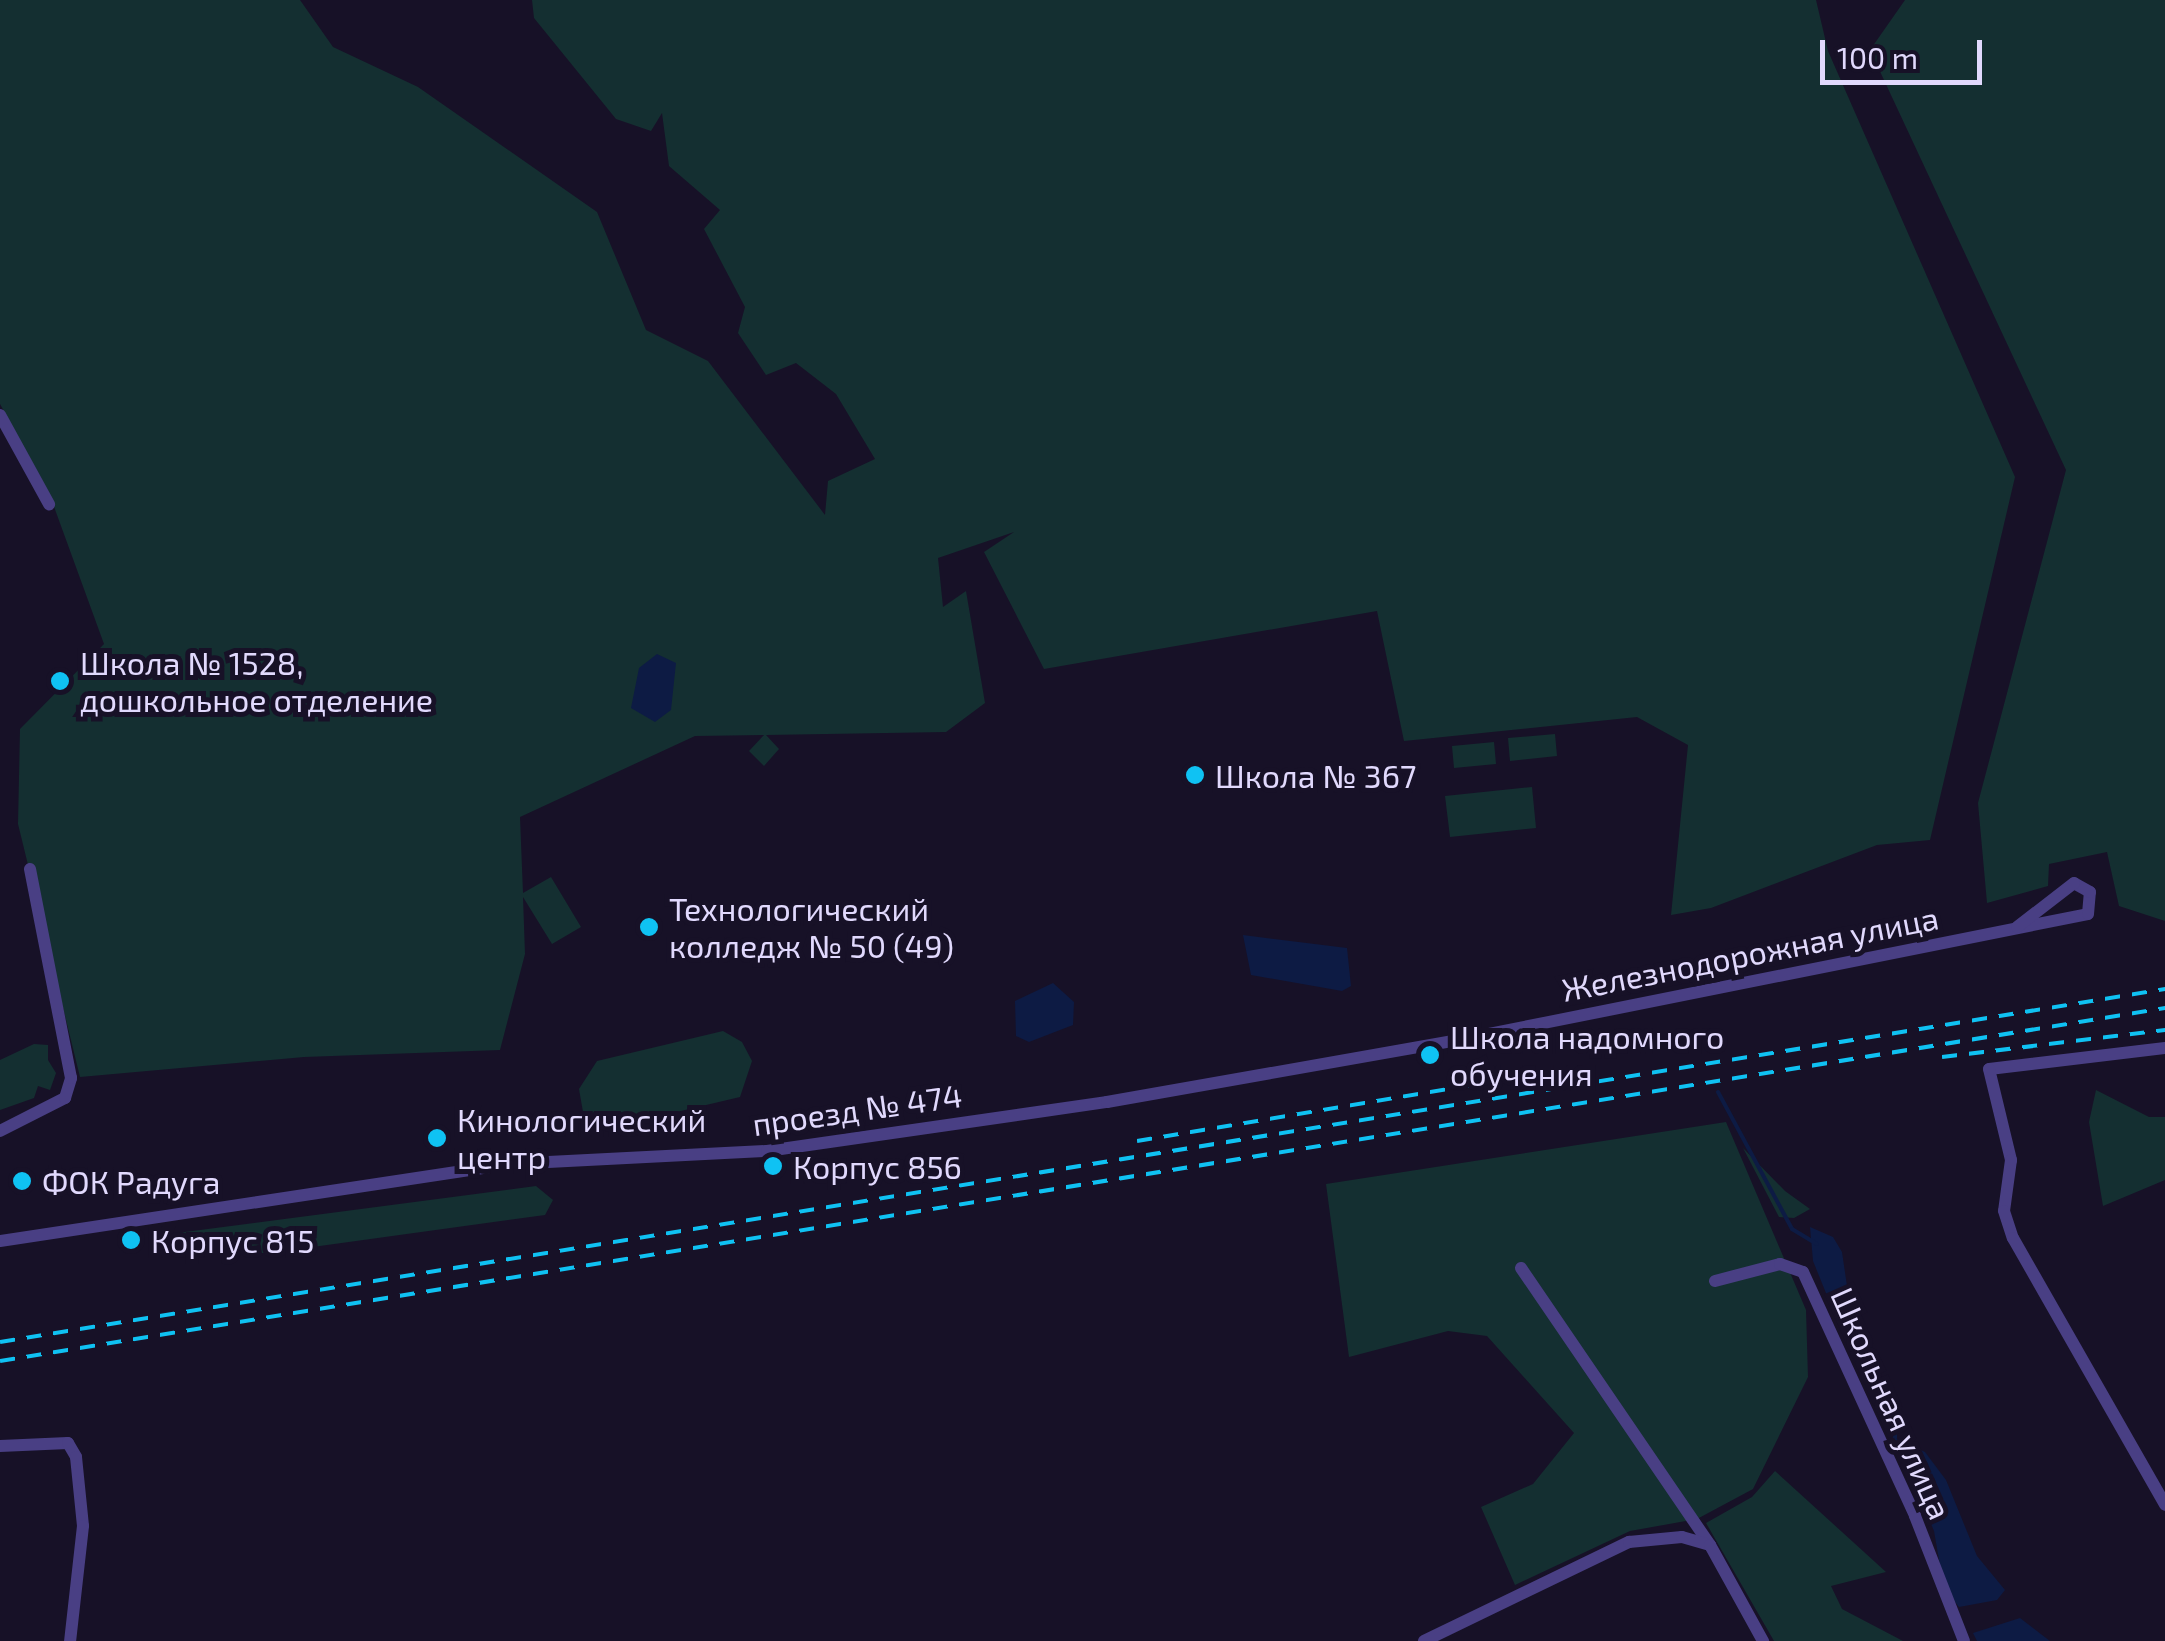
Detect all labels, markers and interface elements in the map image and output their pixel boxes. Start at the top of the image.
scale bar [1825,20,1988,82]
text: 100 m [1837,39,1918,75]
place label: Школа № 1528, дошкольное отделение [80,644,433,719]
marker: Школа № 1528, дошкольное отделение [49,670,71,692]
place label: Школа № 367 [1215,756,1416,794]
marker: Школа № 367 [1184,764,1206,786]
place label: Технологический колледж № 50 (49) [669,890,954,965]
street label: Железнодорожная улица [1558,898,1942,1008]
marker: Технологический колледж № 50 (49) [638,916,660,938]
place label: Школа надомного обучения [1450,1018,1724,1093]
marker: Школа надомного обучения [1419,1044,1441,1066]
street label: проезд № 474 [750,1075,964,1143]
place label: Кинологический центр [457,1101,706,1176]
marker: Кинологический центр [426,1127,448,1149]
place label: Корпус 856 [793,1147,962,1185]
marker: Корпус 856 [762,1155,784,1177]
place label: ФОК Радуга [42,1162,220,1200]
marker: ФОК Радуга [11,1170,33,1192]
place label: Корпус 815 [151,1221,314,1259]
marker: Корпус 815 [120,1229,142,1251]
street label: Школьная улица [1824,1281,1960,1525]

